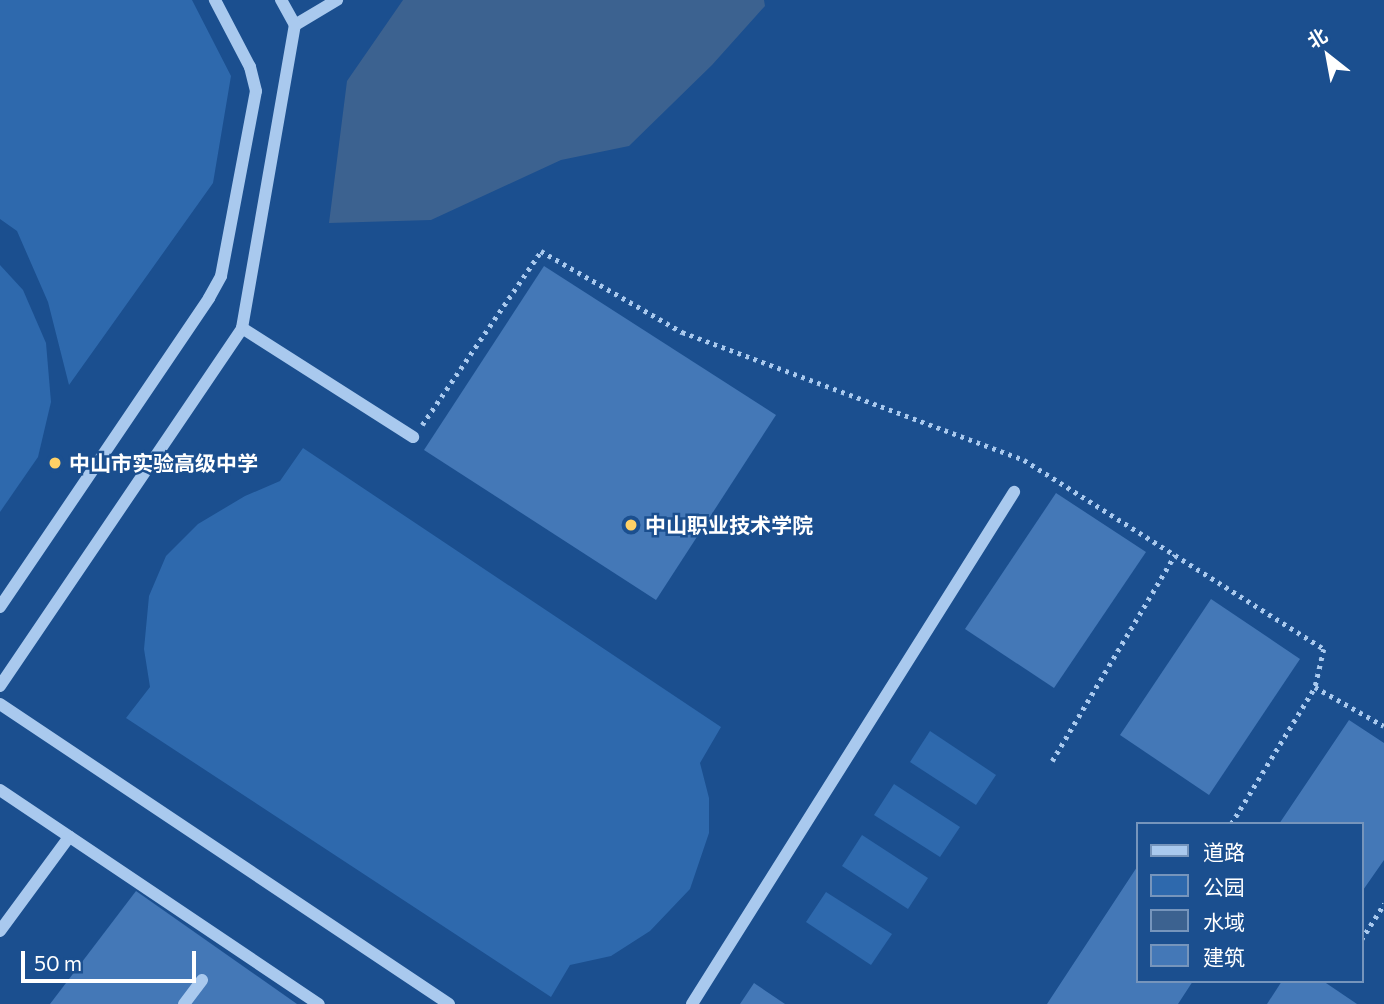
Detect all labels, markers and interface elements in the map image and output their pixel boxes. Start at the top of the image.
north arrow [1293,21,1363,91]
text: 北 [1303,23,1331,52]
place label: 中山市实验高级中学 [69,450,258,476]
marker: 中山市实验高级中学 [47,455,63,471]
place label: 中山职业技术学院 [645,512,813,538]
marker: 中山职业技术学院 [623,517,639,533]
legend [1136,822,1363,983]
text: 道路 [1203,839,1245,864]
text: 公园 [1203,874,1245,899]
text: 水域 [1203,909,1245,934]
scale bar [24,937,200,981]
text: 建筑 [1203,944,1245,969]
text: 50 m [34,950,82,975]

